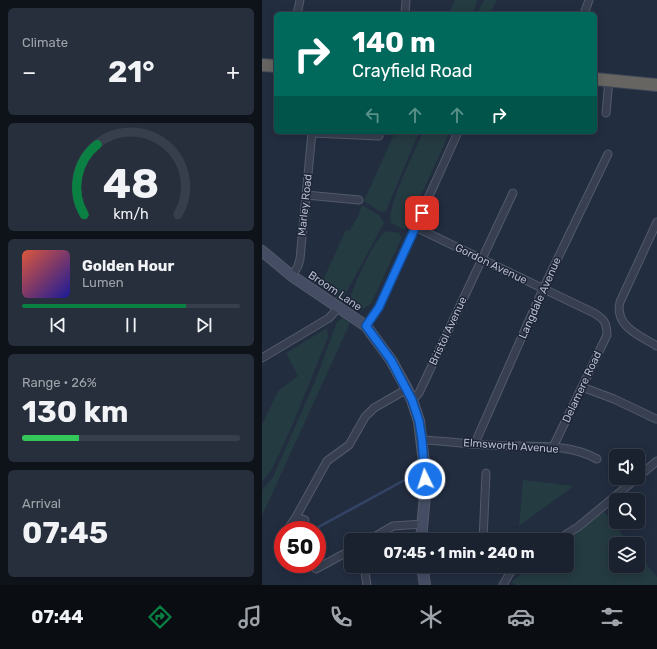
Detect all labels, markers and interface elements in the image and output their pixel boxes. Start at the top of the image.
text: 140 m [352,26,436,59]
icon: right [286,28,338,80]
text: Climate [22,35,68,50]
text: 21° [108,54,155,90]
text: − [22,59,36,86]
text: + [226,59,240,86]
text: Crayfield Road [352,60,472,82]
icon: left [362,104,384,126]
icon: ahead [404,104,426,126]
icon: ahead [446,104,468,126]
icon: right [488,104,510,126]
text: 48 [103,159,159,208]
street label: Marley Road [295,173,315,237]
pin [405,196,439,230]
icon: arrive [411,202,433,224]
text: km/h [113,206,149,223]
street label: Gordon Avenue [453,241,529,287]
street label: Langdale Avenue [516,255,564,341]
text: Golden Hour [82,257,174,275]
street label: Broom Lane [306,268,364,314]
text: Lumen [82,275,124,290]
street label: Bristol Avenue [426,295,470,367]
icon: previous [47,314,69,336]
icon: pause [120,314,142,336]
icon: next [193,314,215,336]
street label: Delamere Road [560,349,604,425]
text: Range · 26% [22,375,97,390]
text: 130 km [22,394,129,430]
street label: Elmsworth Avenue [463,436,559,456]
map controls [609,449,645,573]
button: sound [609,449,645,485]
position arrow [404,458,446,500]
button: search [609,493,645,529]
text: Arrival [22,496,61,511]
text: 07:45 [22,515,108,551]
speed limit sign: 50 [274,521,326,573]
button: layers [609,537,645,573]
text: 07:45 · 1 min · 240 m [383,544,535,562]
icon: directions [146,603,174,631]
icon: music [236,603,264,631]
icon: phone [327,603,355,631]
icon: climate [417,603,445,631]
icon: car [507,603,535,631]
icon: filters [598,603,626,631]
text: 07:44 [31,606,84,628]

